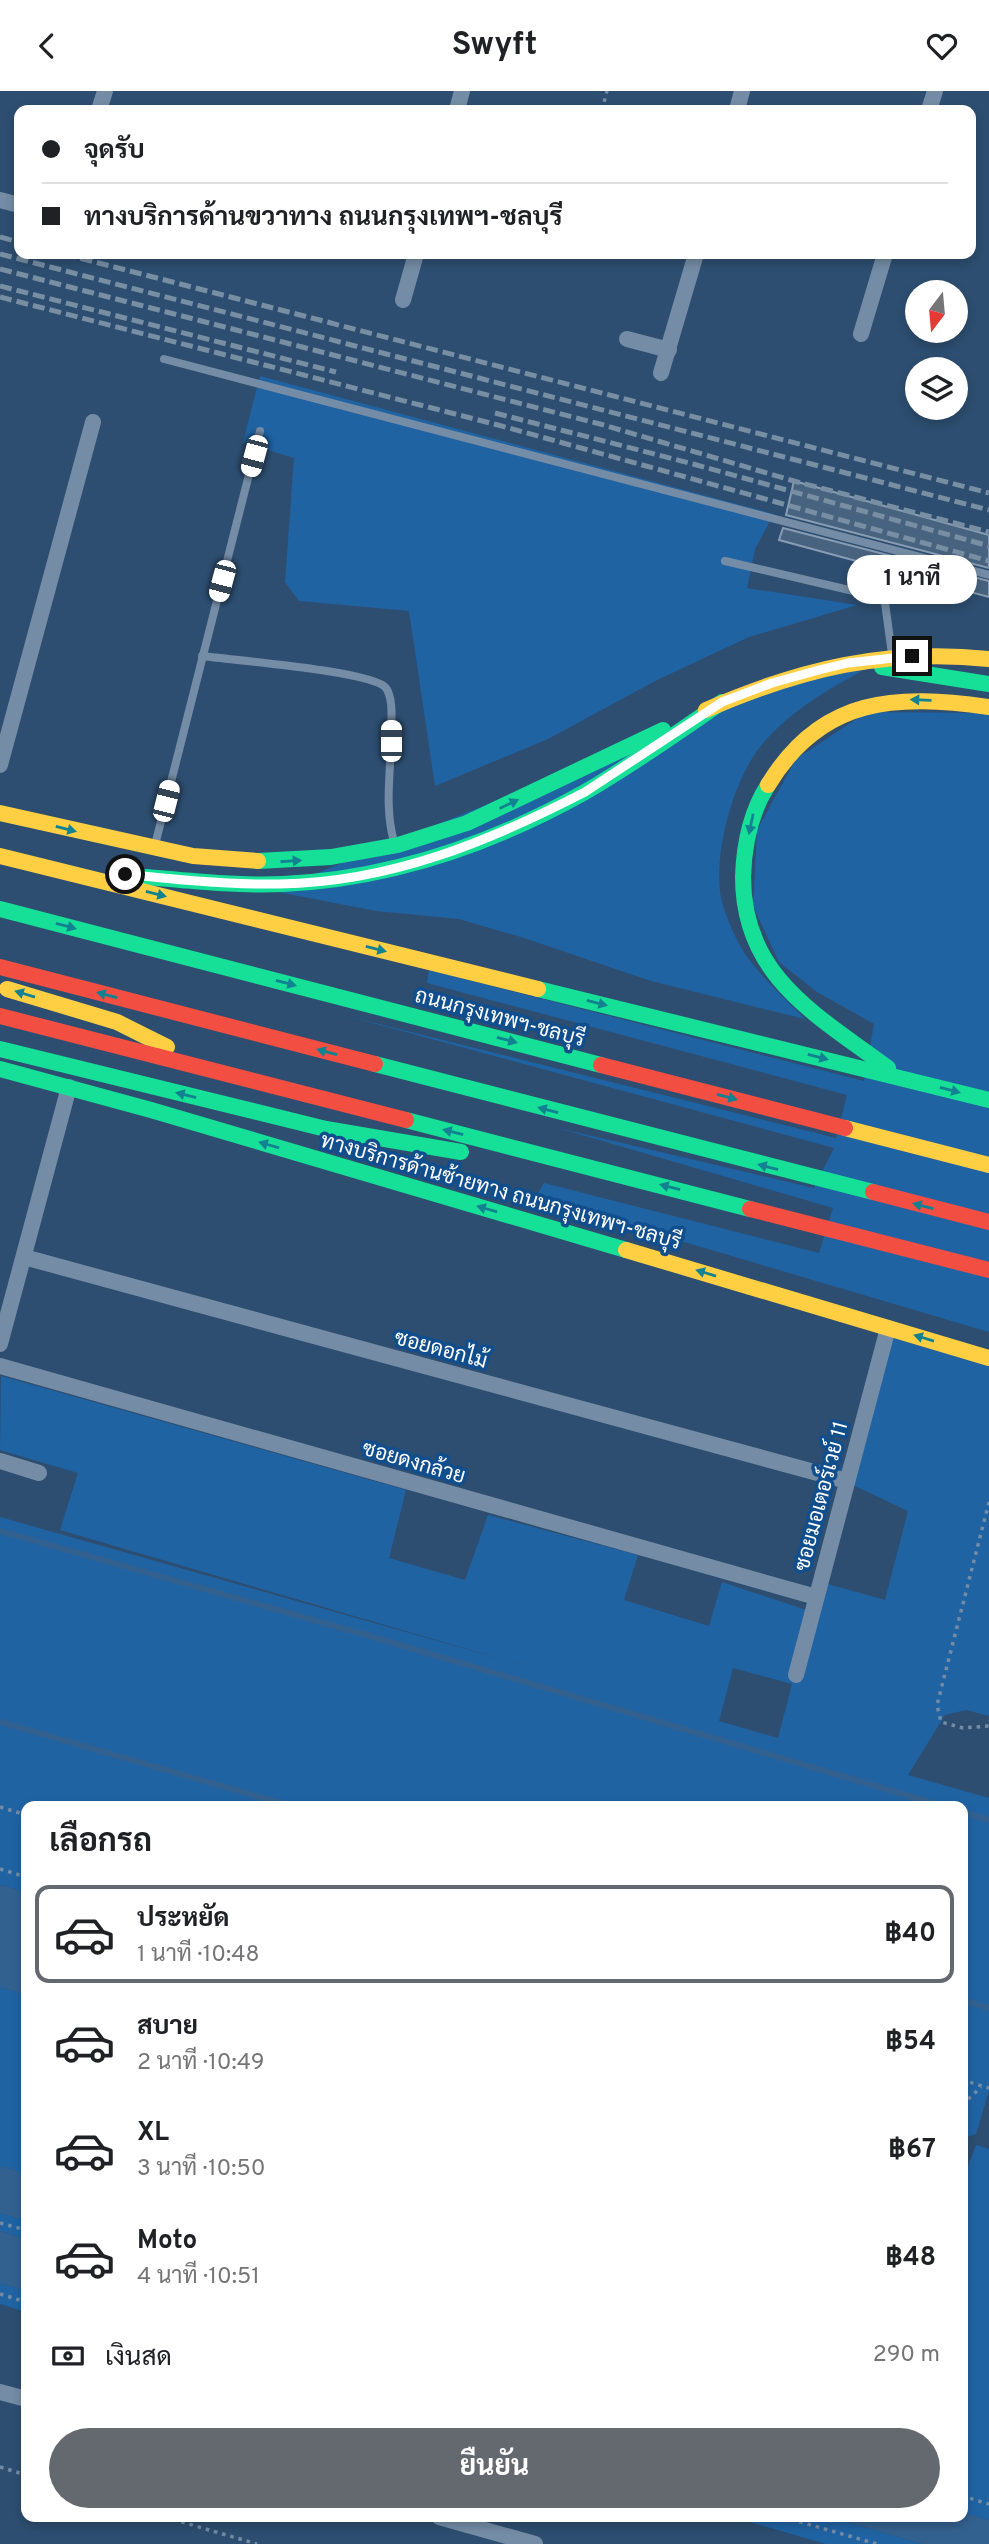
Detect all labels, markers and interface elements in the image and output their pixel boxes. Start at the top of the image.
text: Swyft [452,26,537,66]
icon: back [28,27,66,65]
icon: heart [923,27,961,65]
text: จุดรับ [84,135,145,168]
text: ทางบริการด้านขวาทาง ถนนกรุงเทพฯ-ชลบุรี [84,202,562,235]
north arrow [905,280,968,343]
map controls [905,280,968,420]
button: layers [905,357,968,420]
car [239,433,270,479]
callout: 1 นาที [847,554,977,603]
car [207,558,238,604]
text: 1 นาที [883,565,941,594]
route end [896,640,928,672]
one-way arrow [910,695,932,706]
car [381,720,402,762]
car [151,778,182,824]
one-way arrow [499,798,519,810]
one-way arrow [746,814,757,836]
one-way arrow [55,824,77,835]
one-way arrow [280,855,302,866]
route start [109,858,141,890]
one-way arrow [145,889,167,900]
one-way arrow [55,921,77,932]
one-way arrow [366,944,388,955]
one-way arrow [275,978,297,989]
street label: ถนนกรุงเทพฯ-ชลบุรี [412,982,588,1054]
one-way arrow [14,989,35,999]
one-way arrow [96,989,118,1000]
one-way arrow [586,998,608,1009]
one-way arrow [496,1035,518,1046]
one-way arrow [316,1046,338,1057]
one-way arrow [807,1052,829,1063]
one-way arrow [940,1085,962,1096]
one-way arrow [175,1089,197,1100]
one-way arrow [716,1092,738,1103]
one-way arrow [537,1104,559,1115]
one-way arrow [442,1126,464,1137]
street label: ทางบริการด้านซ้ายทาง ถนนกรุงเทพฯ-ชลบุรี [317,1127,684,1257]
one-way arrow [258,1139,280,1150]
one-way arrow [757,1161,779,1172]
one-way arrow [659,1181,681,1192]
one-way arrow [912,1200,934,1211]
one-way arrow [477,1204,498,1214]
one-way arrow [695,1268,716,1278]
street label: ซอยดอกไม้ [391,1324,491,1376]
one-way arrow [913,1333,934,1343]
street label: ซอยมอเตอร์เวย์ 11 [788,1418,855,1574]
street label: ซอยดงกล้วย [359,1436,468,1491]
text: เลือกรถ [49,1823,152,1863]
icon: car [53,1903,116,1966]
text: ประหยัด [137,1903,230,1936]
text: ฿40 [884,1918,936,1951]
text: 1 นาที · 10:48 [137,1941,260,1970]
icon: car [53,2011,116,2074]
text: สบาย [137,2011,198,2044]
text: ฿54 [885,2026,936,2059]
text: 2 นาที · 10:49 [137,2049,264,2078]
text: XL [137,2117,169,2150]
icon: car [53,2119,116,2182]
text: ฿67 [888,2134,936,2167]
text: 3 นาที · 10:50 [137,2155,266,2184]
text: Moto [137,2225,197,2258]
icon: car [53,2227,116,2290]
text: ฿48 [885,2242,936,2275]
text: 4 นาที · 10:51 [137,2263,260,2292]
icon: cash [49,2337,87,2375]
text: 290 m [873,2341,940,2370]
text: เงินสด [105,2342,172,2375]
button: ยืนยัน [49,2428,940,2508]

